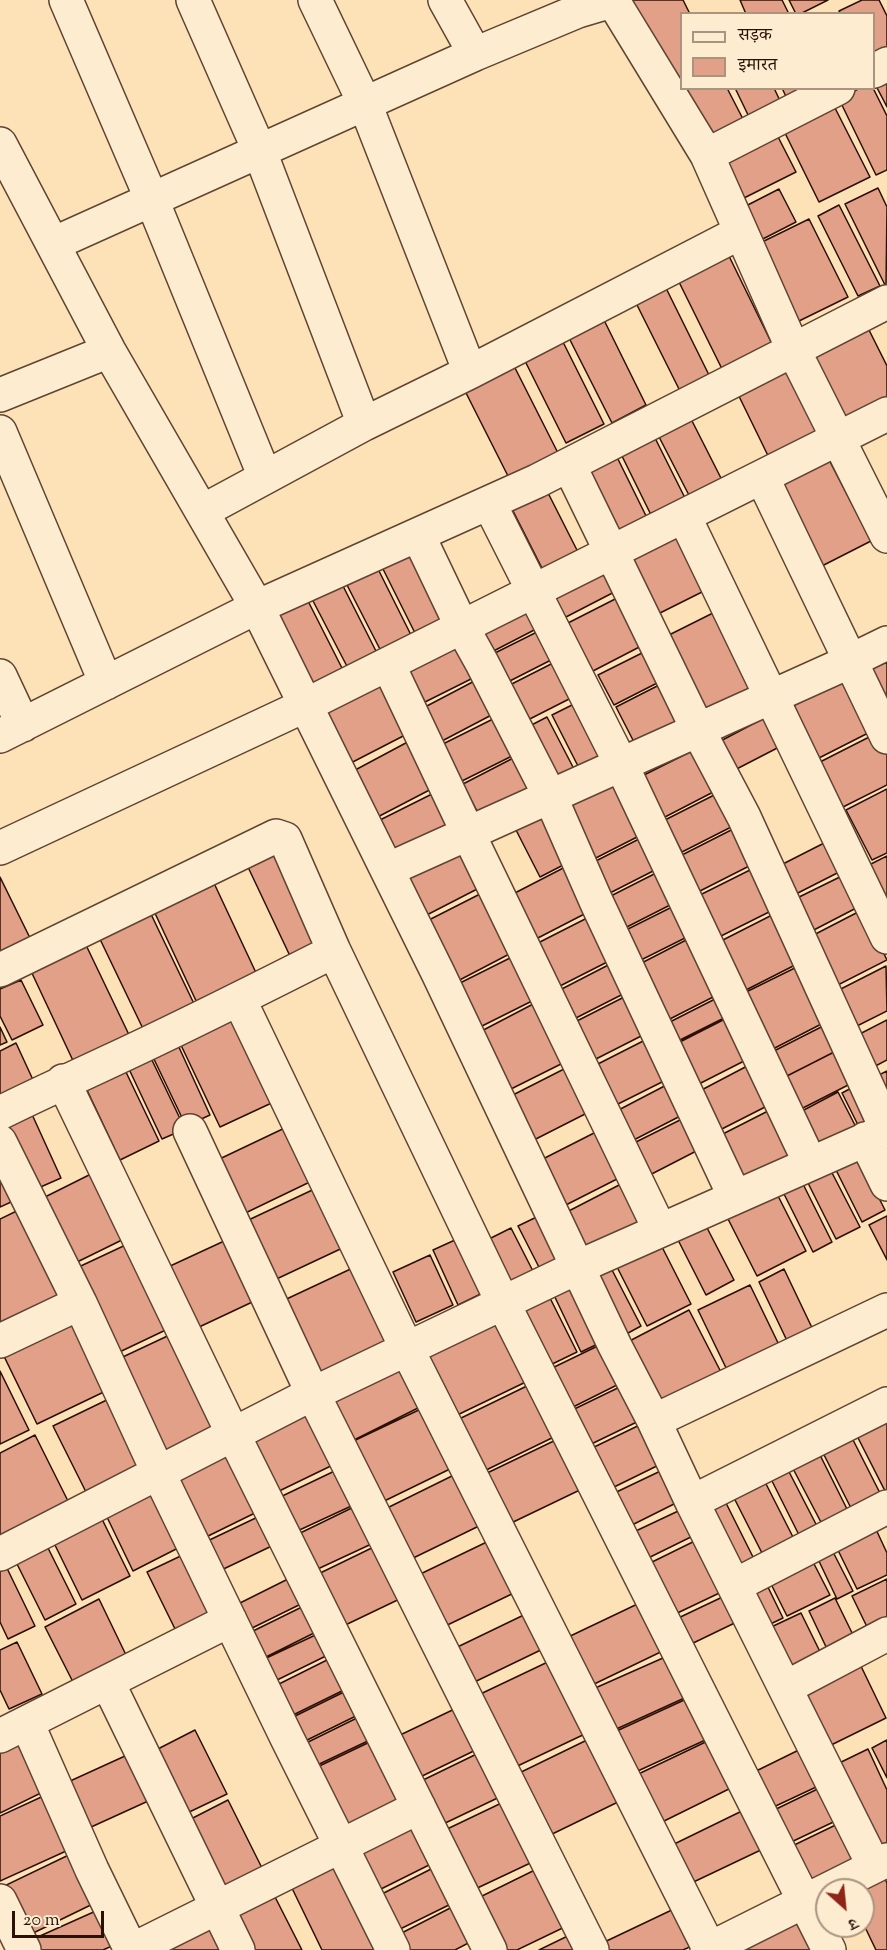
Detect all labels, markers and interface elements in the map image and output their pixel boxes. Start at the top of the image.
legend [680,12,875,90]
text: सड़क [738,23,772,49]
text: इमारत [738,53,777,79]
north arrow [815,1878,875,1938]
scale bar [15,1899,106,1937]
text: 20 m [23,1908,60,1934]
text: उ [844,1911,861,1935]

